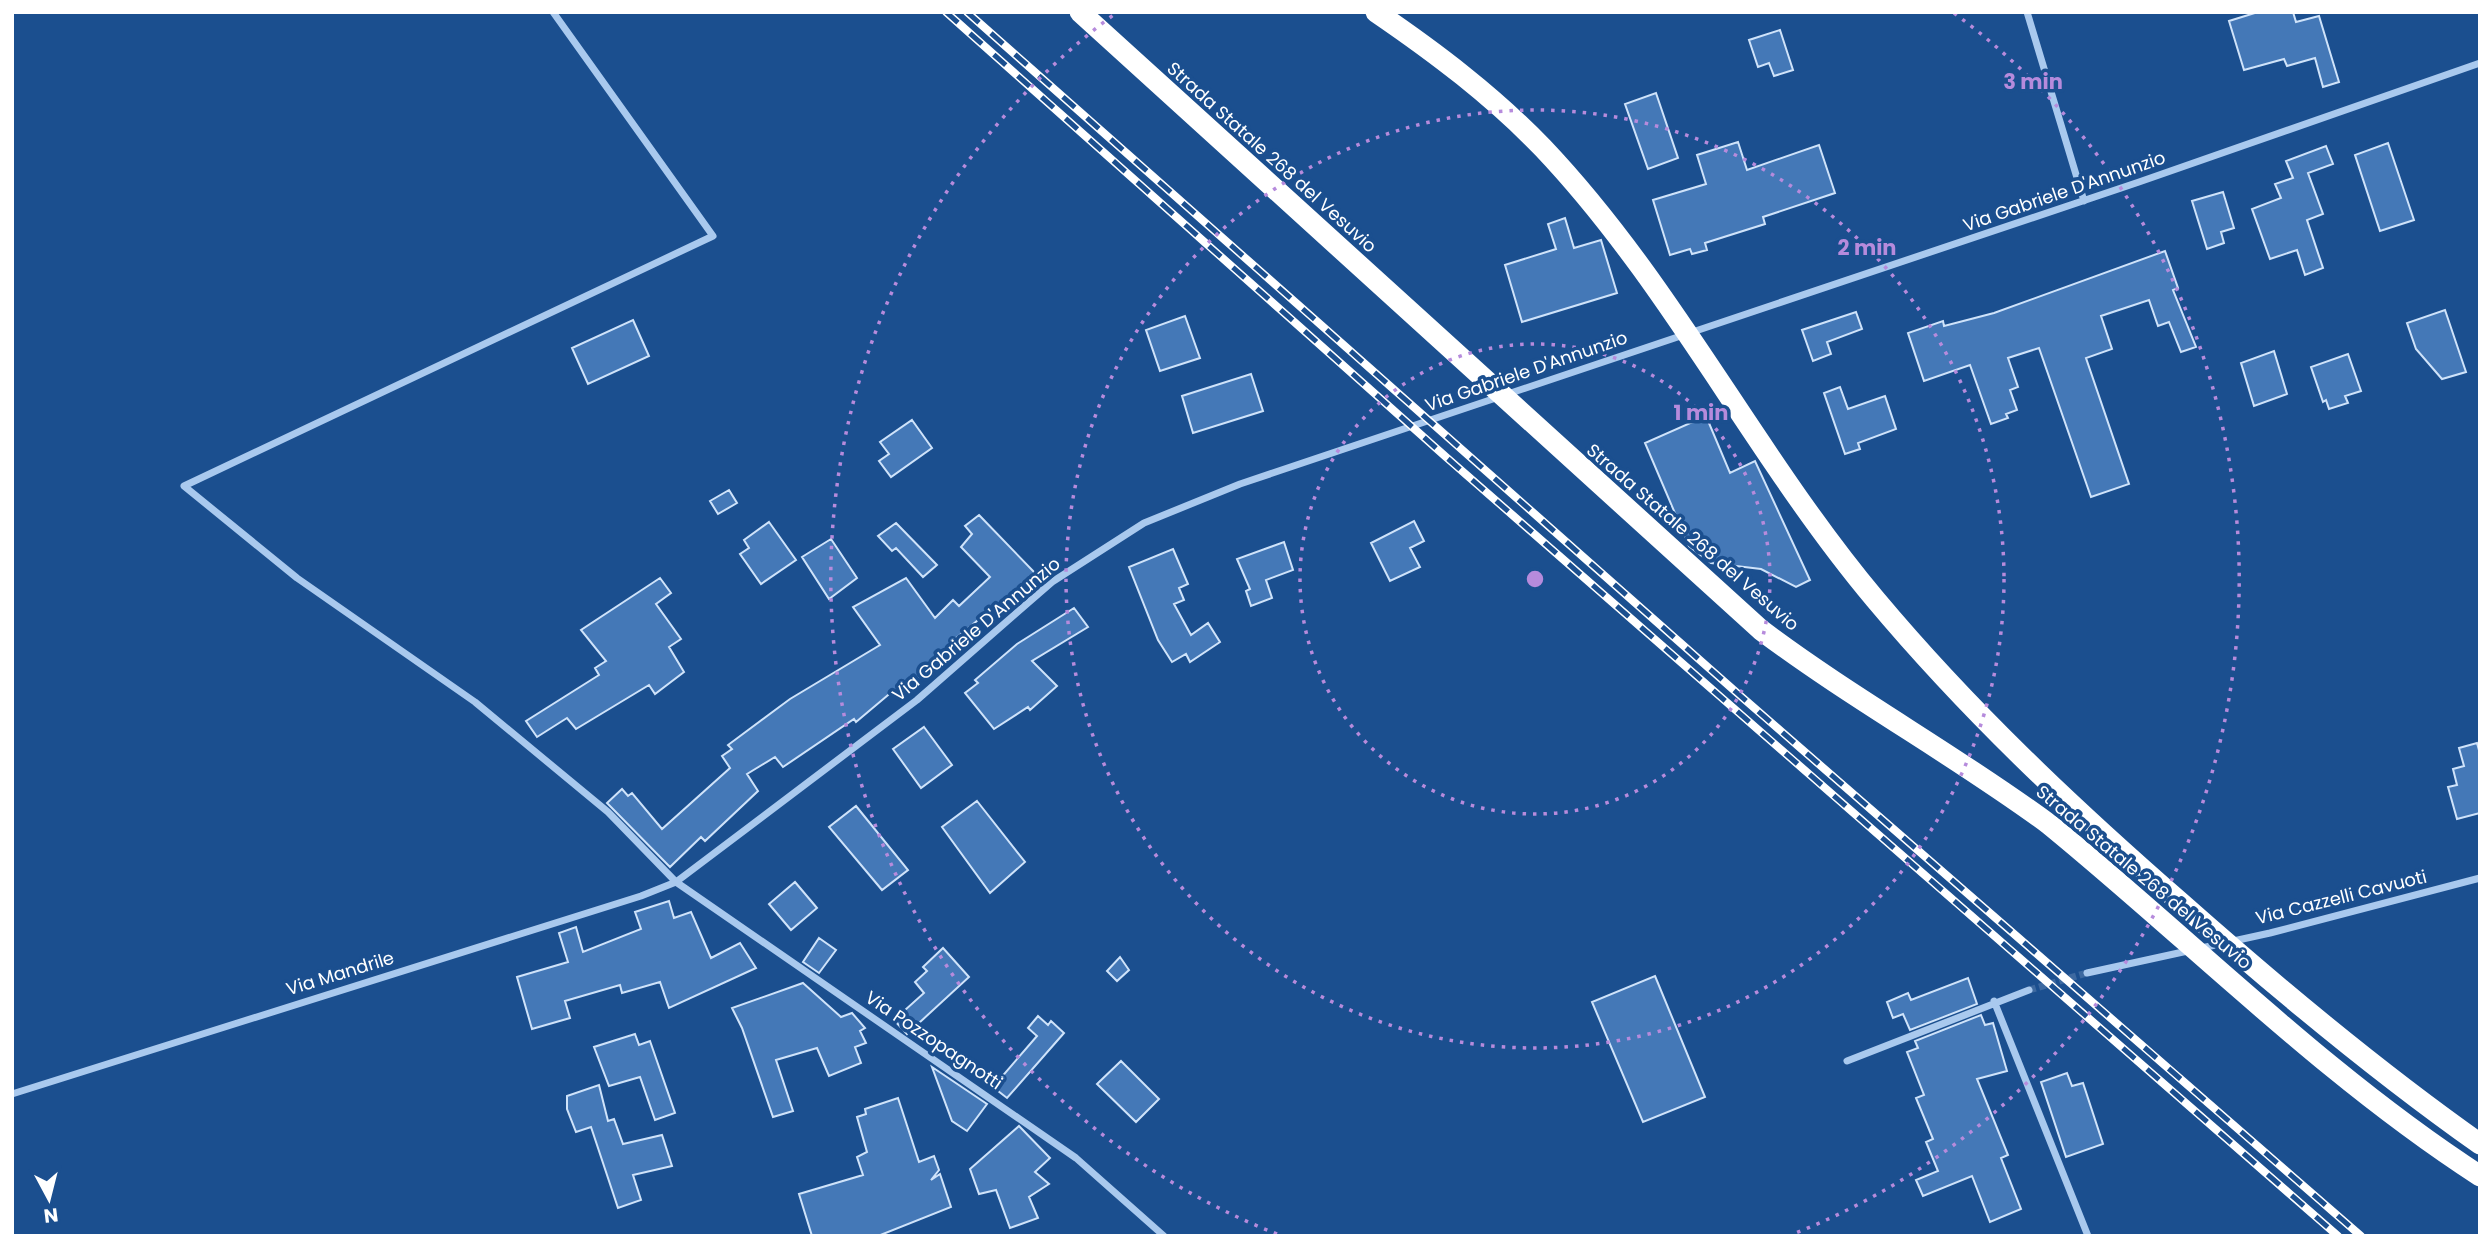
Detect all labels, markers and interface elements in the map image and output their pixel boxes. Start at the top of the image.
street label: Strada Statale 268 del Vesuvio [1162,56,1382,258]
text: 3 min [2003,67,2063,96]
street label: Via Gabriele D'Annunzio [1959,145,2169,237]
text: 2 min [1837,233,1897,262]
street label: Via Gabriele D'Annunzio [1421,325,1631,417]
text: 1 min [1674,398,1728,427]
street label: Strada Statale 268 del Vesuvio [1581,438,1805,636]
street label: Via Gabriele D'Annunzio [887,551,1065,707]
centre of rings [1523,567,1547,591]
street label: Strada Statale 268 del Vesuvio [2031,779,2257,975]
street label: Via Cazzelli Cavuoti [2253,864,2429,930]
street label: Via Mandrile [283,945,397,1001]
street label: Via Pozzopagnotti [860,985,1008,1095]
north arrow [14,1164,84,1234]
text: N [42,1201,60,1230]

